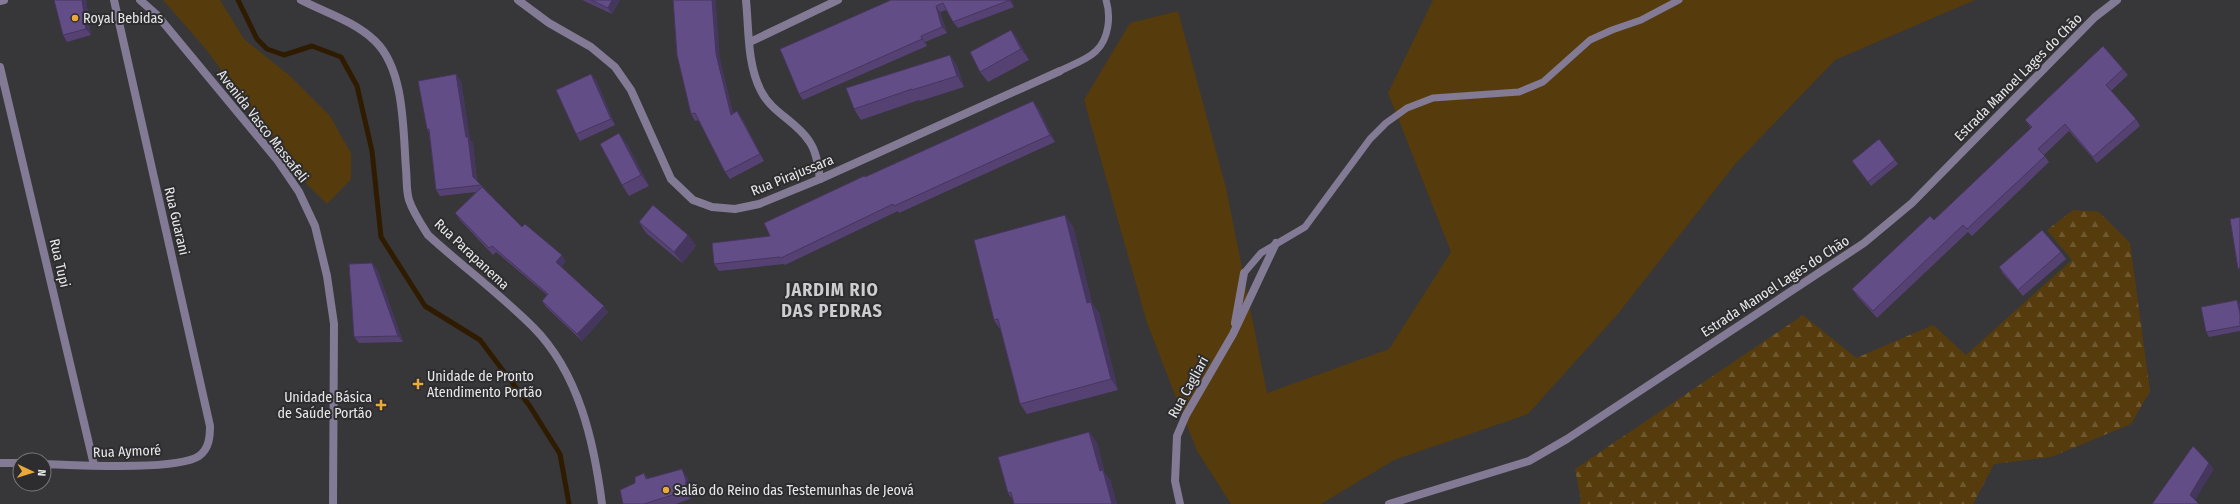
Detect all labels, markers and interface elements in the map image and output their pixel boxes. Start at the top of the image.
place label: Royal Bebidas [83,10,163,27]
street label: Estrada Manoel Lages do Chão [1951,10,2086,145]
marker: Royal Bebidas [70,13,80,23]
street label: Avenida Vasco Massafeli [213,67,312,186]
street label: Rua Pirajussara [748,151,836,200]
street label: Rua Guarani [160,185,193,257]
street label: Rua Parapanema [431,215,513,293]
street label: Estrada Manoel Lages do Chão [1698,232,1853,341]
street label: Rua Tupi [46,237,73,289]
district label: JARDIM RIO DAS PEDRAS [781,279,883,322]
street label: Rua Cagliari [1165,353,1212,421]
place label: Unidade de Pronto Atendimento Portão [427,368,542,401]
marker: Unidade de Pronto Atendimento Portão [412,378,424,390]
place label: Unidade Básica de Saúde Portão [278,389,372,422]
marker: Unidade Básica de Saúde Portão [375,399,387,411]
street label: Rua Aymoré [93,442,162,461]
north arrow [12,452,52,492]
text: N [35,469,48,476]
place label: Salão do Reino das Testemunhas de Jeová [674,482,914,499]
marker: Salão do Reino das Testemunhas de Jeová [661,485,671,495]

